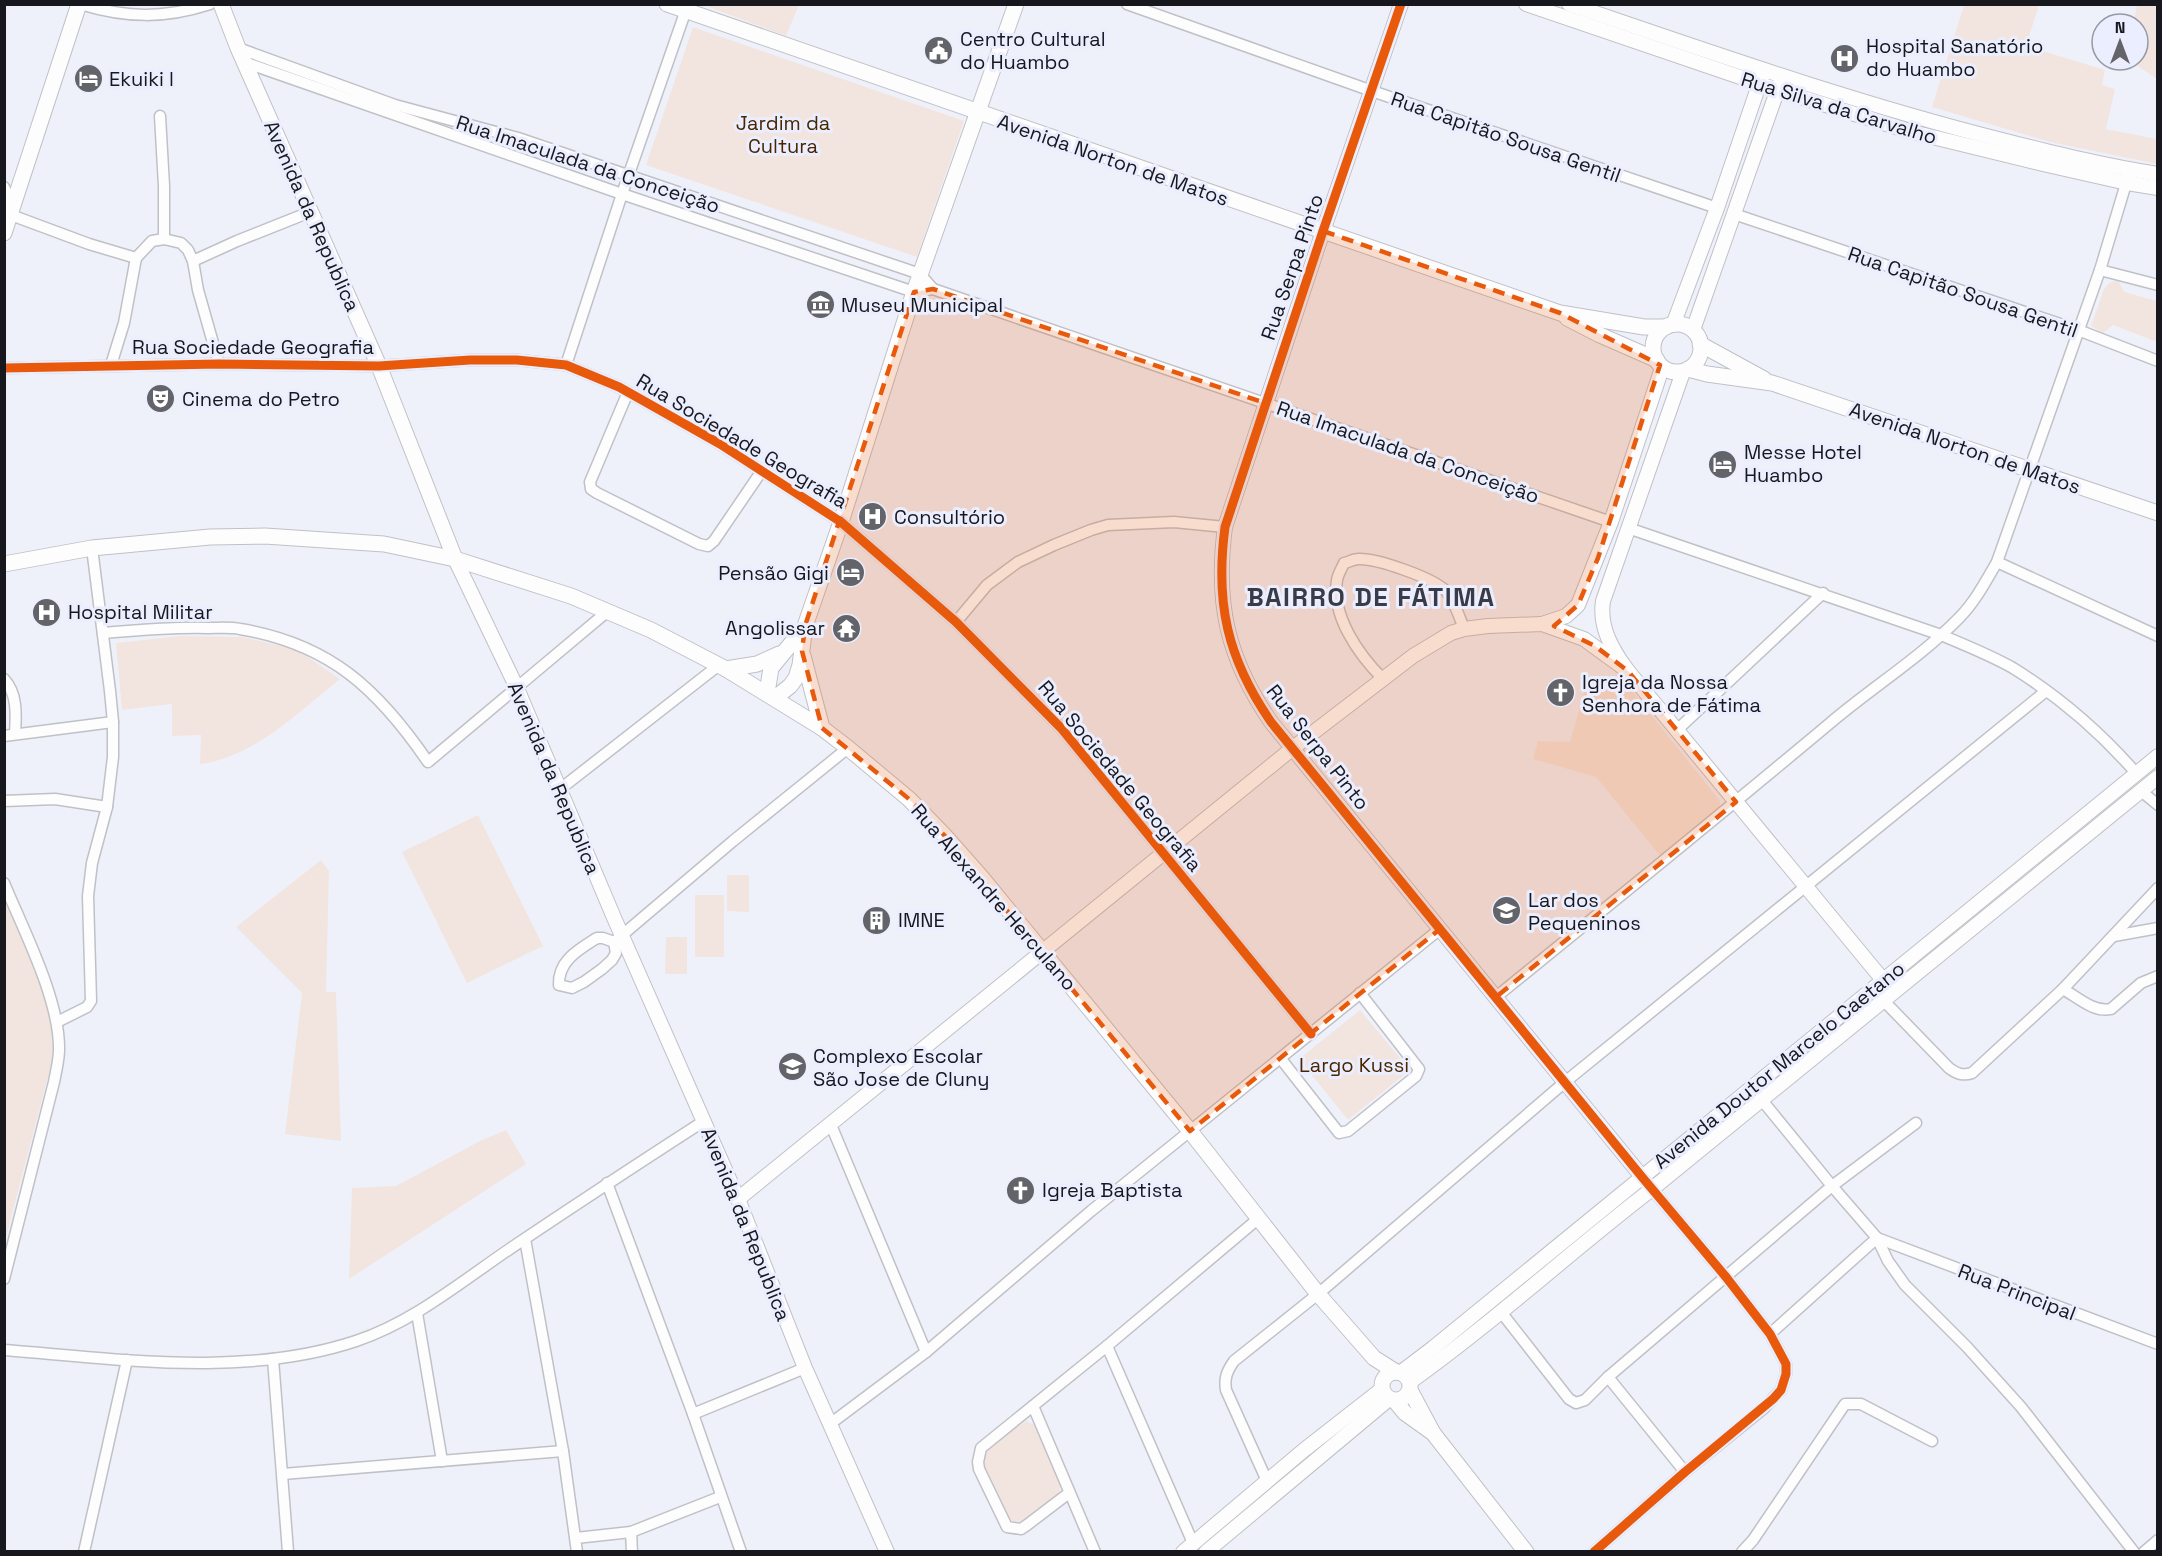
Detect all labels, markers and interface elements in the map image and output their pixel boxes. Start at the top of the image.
north arrow [2090,12,2150,72]
text: N [2115,17,2125,38]
place label: Centro Cultural do Huambo [960,26,1106,75]
place label: Hospital Sanatório do Huambo [1866,33,2043,82]
public building icon: Centro Cultural do Huambo [923,34,955,66]
hospital icon: Hospital Sanatório do Huambo [1829,42,1861,74]
hotel icon: Ekuiki l [72,63,104,95]
place label: Ekuiki l [109,66,174,92]
street label: Rua Silva da Carvalho [1738,66,1940,150]
street label: Rua Capitão Sousa Gentil [1388,85,1624,189]
street label: Avenida Norton de Matos [994,108,1232,212]
street label: Rua Imaculada da Conceição [453,109,723,219]
park label: Jardim da Cultura [736,110,830,159]
street label: Avenida da Republica [258,116,366,316]
street label: Rua Serpa Pinto [1255,191,1329,343]
street label: Rua Capitão Sousa Gentil [1845,240,2081,344]
museum icon: Museu Municipal [804,289,836,321]
place label: Museu Municipal [841,292,1003,318]
street label: Rua Sociedade Geografia [132,334,374,360]
street label: Rua Sociedade Geografia [632,368,852,514]
theatre icon: Cinema do Petro [145,383,177,415]
place label: Cinema do Petro [182,386,340,412]
street label: Rua Imaculada da Conceição [1273,395,1543,509]
street label: Avenida Norton de Matos [1846,396,2084,500]
place label: Messe Hotel Huambo [1744,439,1862,488]
hotel icon: Messe Hotel Huambo [1707,448,1739,480]
hospital icon: Consultório [857,501,889,533]
place label: Consultório [894,504,1005,530]
hotel icon: Pensão Gigi [834,557,866,589]
place label: Pensão Gigi [718,560,829,586]
district label: BAIRRO DE FÁTIMA [1247,580,1495,614]
hospital icon: Hospital Militar [31,596,63,628]
place label: Hospital Militar [68,599,213,625]
temple icon: Angolissar [830,612,862,644]
place label: Angolissar [725,615,825,641]
place label: Igreja da Nossa Senhora de Fátima [1582,669,1761,718]
street label: Rua Sociedade Geografia [1032,675,1208,877]
church icon: Igreja da Nossa Senhora de Fátima [1545,677,1577,709]
street label: Avenida da Republica [502,678,606,878]
street label: Rua Serpa Pinto [1261,679,1375,815]
street label: Rua Alexandre Herculano [906,798,1082,996]
place label: Lar dos Pequeninos [1528,887,1641,936]
school or university icon: Lar dos Pequeninos [1491,895,1523,927]
building icon: IMNE [861,904,893,936]
place label: IMNE [898,907,945,933]
street label: Avenida Doutor Marcelo Caetano [1648,956,1910,1174]
place label: Complexo Escolar São Jose de Cluny [813,1043,989,1092]
school or university icon: Complexo Escolar São Jose de Cluny [776,1051,808,1083]
park label: Largo Kussi [1299,1052,1409,1078]
street label: Avenida da Republica [695,1123,797,1325]
church icon: Igreja Baptista [1005,1174,1037,1206]
place label: Igreja Baptista [1042,1177,1183,1203]
street label: Rua Principal [1954,1258,2080,1326]

